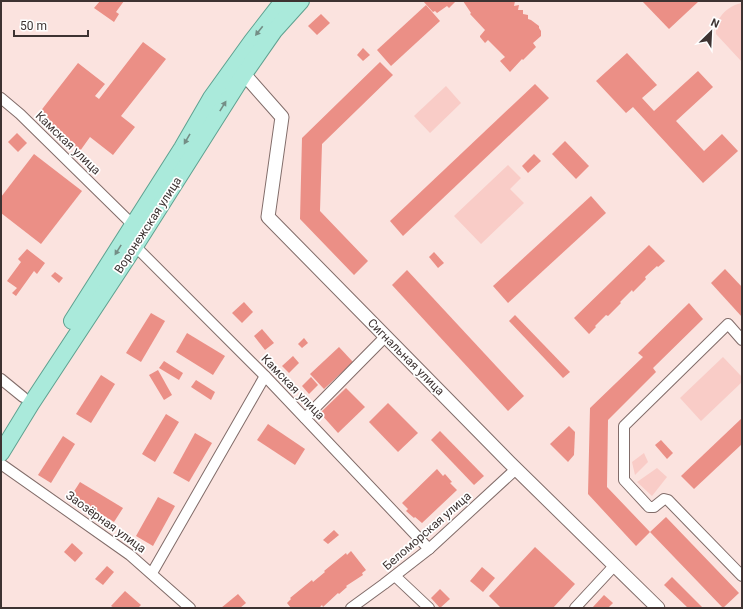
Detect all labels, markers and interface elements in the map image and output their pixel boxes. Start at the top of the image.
scale bar [14,12,88,38]
north arrow [691,12,731,52]
text: N [709,16,721,31]
text: 50 m [20,19,47,33]
one-way arrow [255,26,263,37]
one-way arrow [220,100,227,112]
street label: Камская улица [33,108,103,178]
one-way arrow [183,133,190,145]
street label: Воронежская улица [112,174,184,276]
one-way arrow [114,245,122,255]
street label: Сигнальная улица [365,316,447,398]
street label: Камская улица [258,352,328,422]
street label: Заозёрная улица [63,488,149,556]
street label: Беломорская улица [380,489,474,573]

